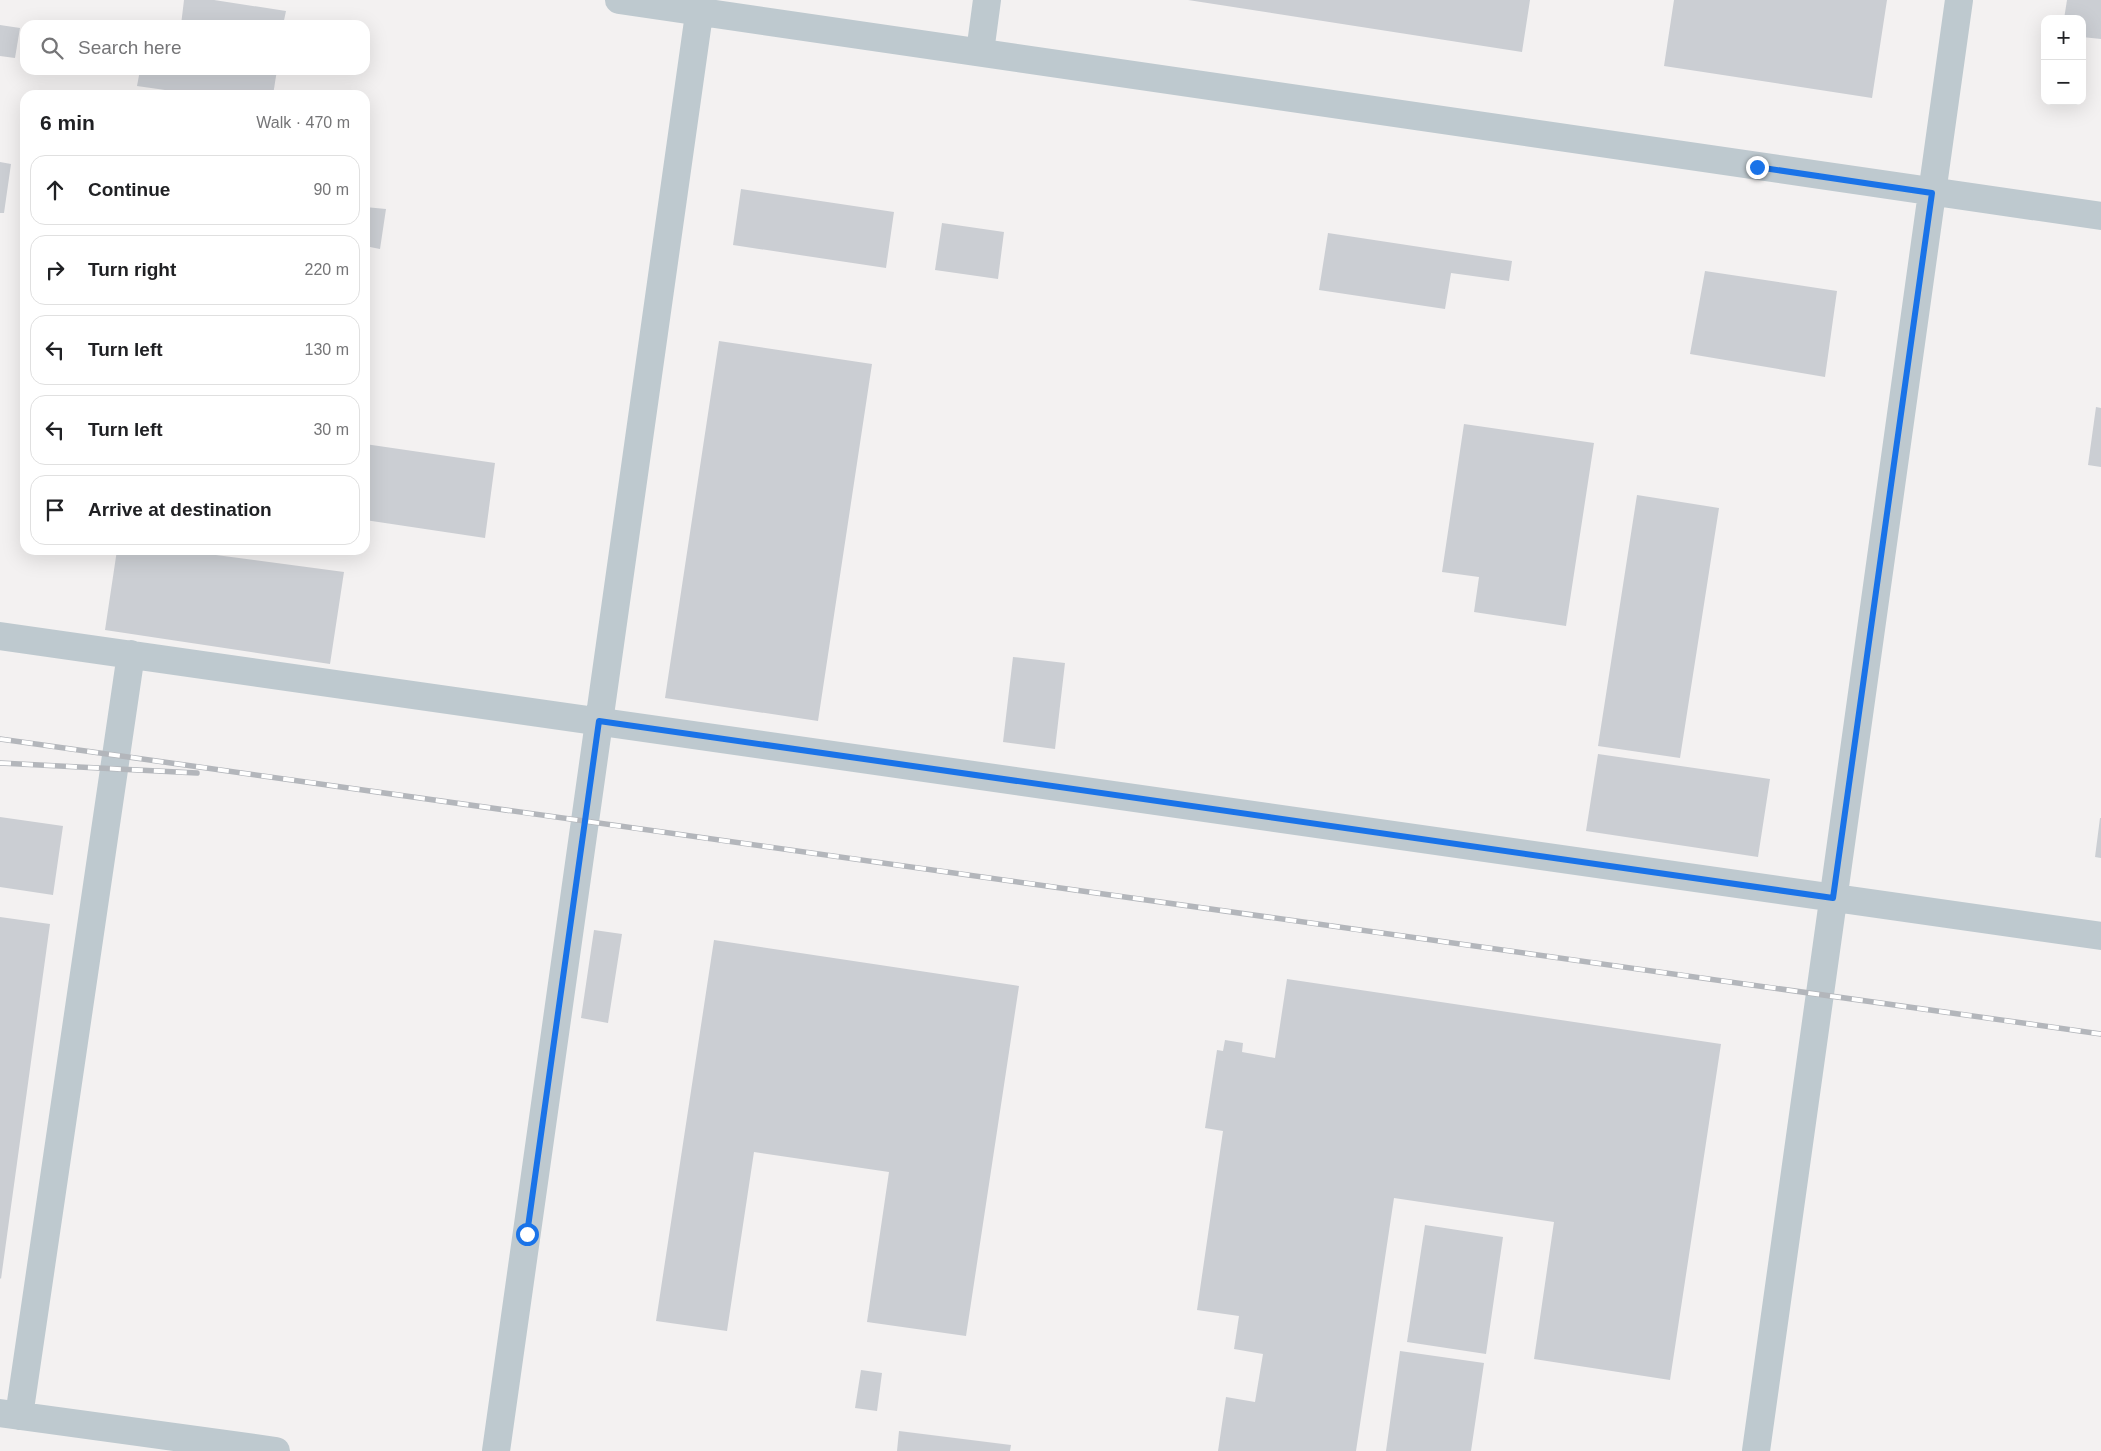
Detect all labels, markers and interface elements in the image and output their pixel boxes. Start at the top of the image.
map controls [2041,15,2086,105]
button: + [2041,15,2086,60]
search box [20,20,370,75]
icon: search [38,34,66,62]
text: Search here [78,37,182,58]
button: − [2041,60,2086,105]
text: 6 min [40,111,95,134]
text: Walk · 470 m [256,114,350,131]
route end [1746,156,1769,179]
icon: ahead [41,176,69,204]
text: Continue [88,179,170,200]
text: 90 m [313,181,349,198]
icon: right [41,256,69,284]
text: Turn right [88,259,176,280]
text: 220 m [305,261,349,278]
icon: left [41,336,69,364]
text: Turn left [88,339,163,360]
text: 130 m [305,341,349,358]
icon: left [41,416,69,444]
text: Turn left [88,419,163,440]
text: 30 m [313,421,349,438]
icon: arrive [41,496,69,524]
text: Arrive at destination [88,499,272,520]
route start [516,1223,539,1246]

